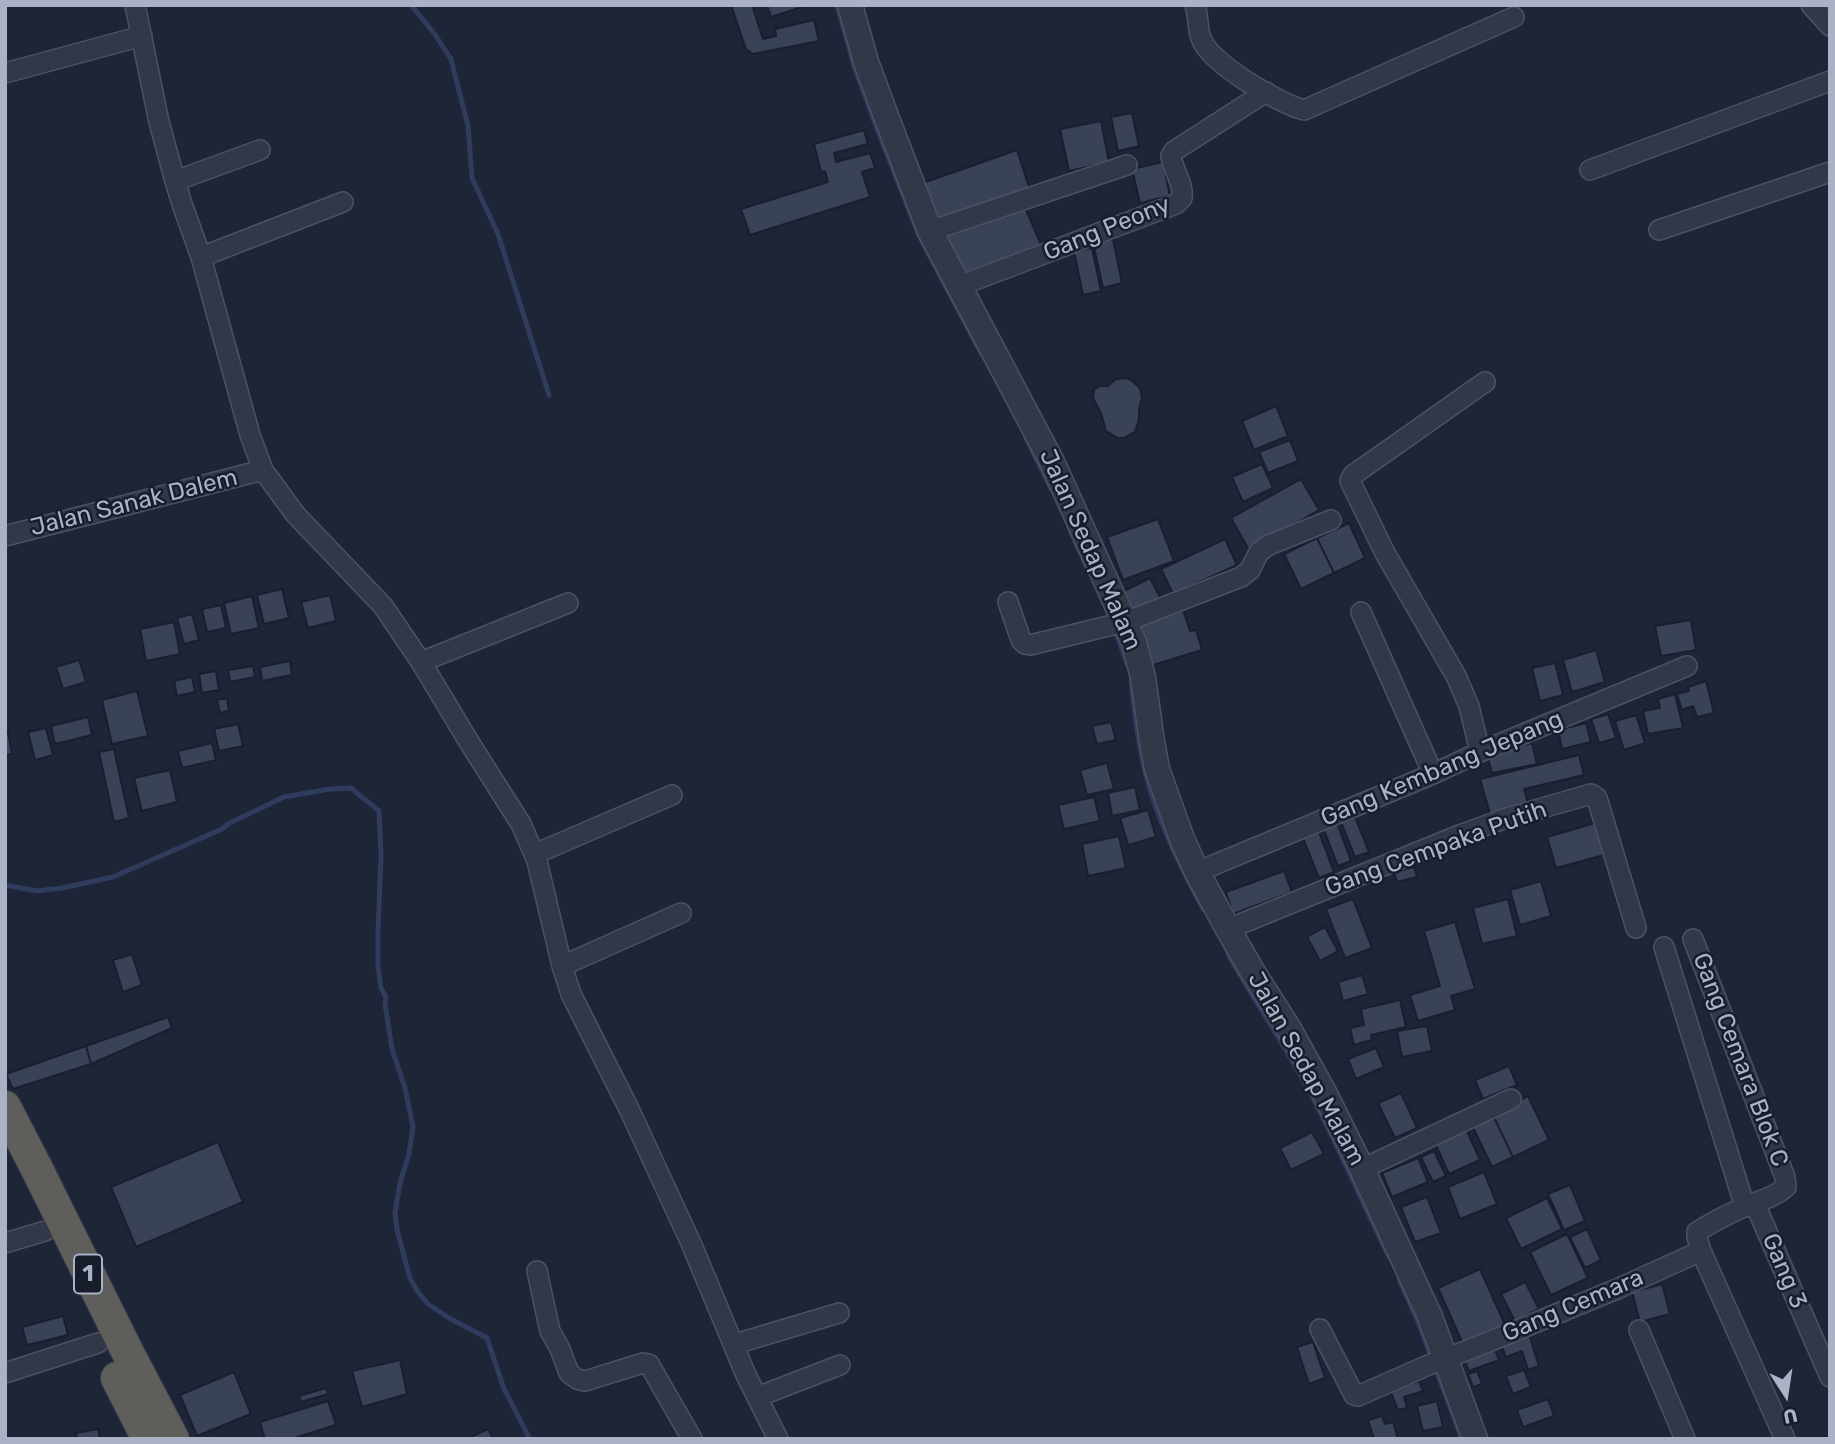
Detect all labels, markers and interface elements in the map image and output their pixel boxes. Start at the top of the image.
street label: Gang Peony [1039,191,1175,267]
street label: Jalan Sedap Malam [1033,445,1147,655]
street label: Jalan Sanak Dalem [27,463,241,543]
street label: Gang Kembang Jepang [1317,705,1567,833]
street label: Gang Cempaka Putih [1321,796,1551,902]
street label: Gang Cemara Blok C [1686,949,1794,1171]
street label: Jalan Sedap Malam [1241,967,1371,1171]
street label: Gang 3 [1755,1229,1813,1313]
road number: 1 [74,1254,102,1294]
street label: Gang Cemara [1498,1263,1648,1349]
north arrow [1751,1360,1821,1430]
text: U [1781,1403,1800,1429]

